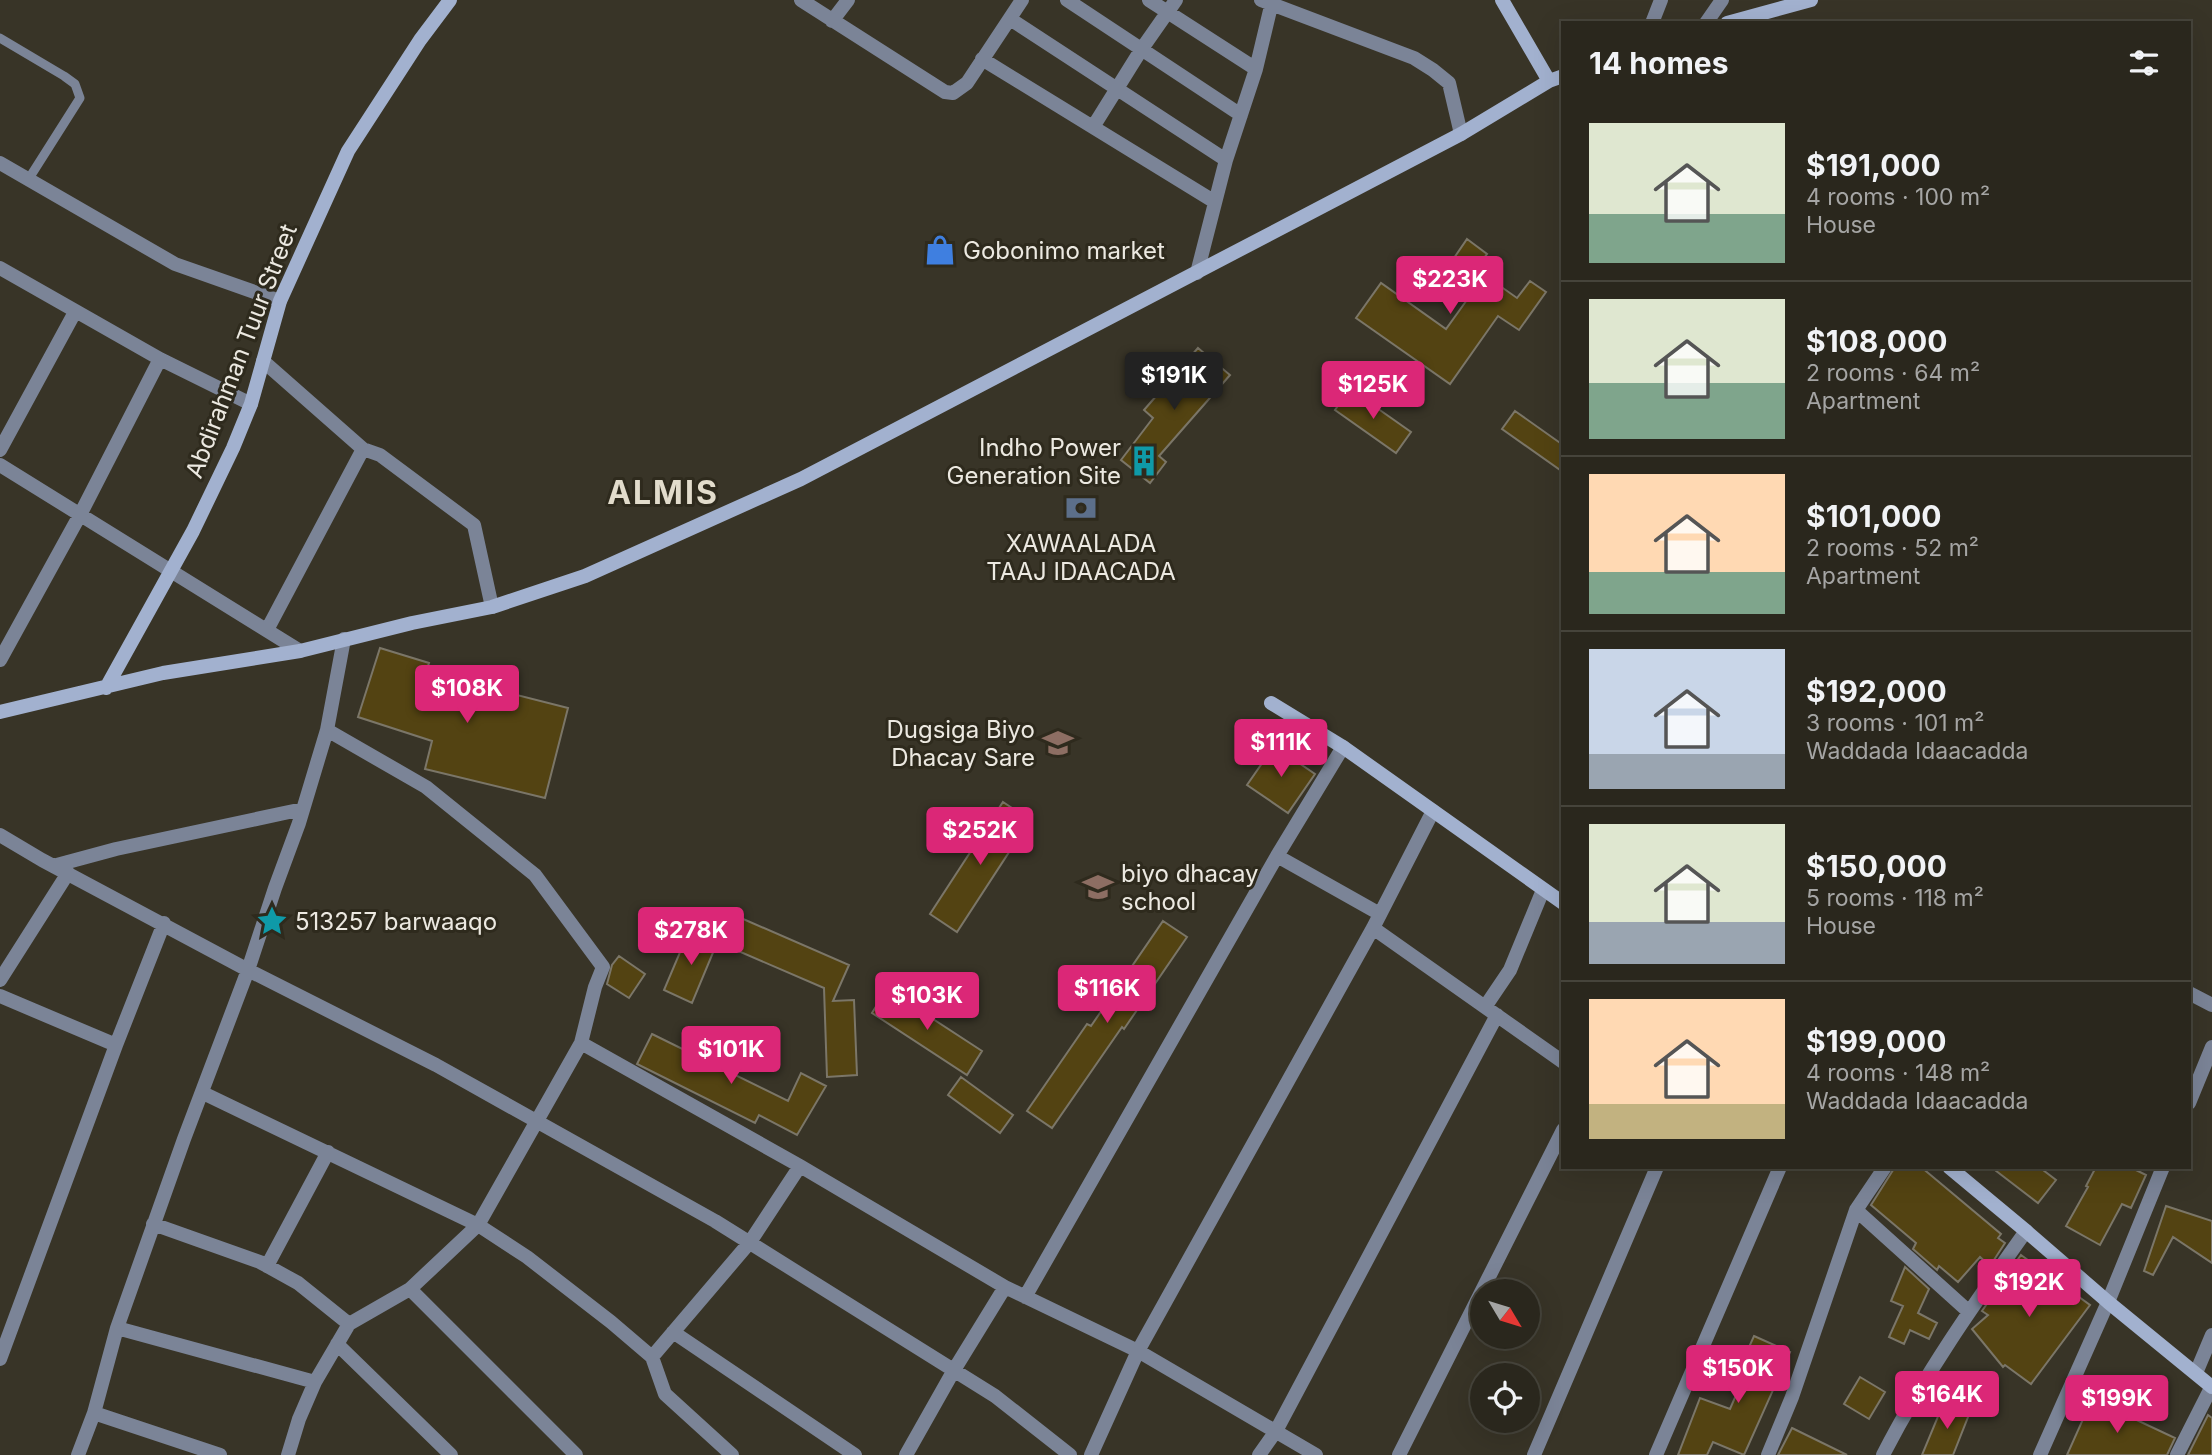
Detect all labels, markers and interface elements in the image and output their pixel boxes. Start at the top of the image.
icon: filters [2125,44,2163,82]
text: 14 homes [1589,45,1728,81]
text: $191,000 [1806,147,1941,183]
icon: home [1645,151,1729,235]
text: 4 rooms · 100 m² [1806,183,1990,211]
text: House [1806,211,1876,239]
street label: Abdirahman Tuur Street [179,220,303,482]
shop icon: Gobonimo market [923,233,957,267]
place label: Gobonimo market [963,236,1165,265]
pin: $223K [1401,256,1499,316]
text: $223K [1412,265,1488,293]
text: $108,000 [1806,323,1948,359]
icon: home [1645,327,1729,411]
pin: $191K [1125,352,1223,412]
text: 2 rooms · 64 m² [1806,359,1980,387]
text: $191K [1141,361,1207,389]
pin: $125K [1324,362,1422,421]
text: $125K [1338,370,1408,398]
text: Apartment [1806,387,1920,415]
place label: Indho Power Generation Site [947,433,1121,490]
building icon: Indho Power Generation Site [1127,444,1161,478]
district label: ALMIS [607,473,719,512]
bank icon: XAWAALADA TAAJ IDAACADA [1064,491,1098,525]
text: $101,000 [1806,498,1942,534]
icon: home [1645,502,1729,586]
place label: XAWAALADA TAAJ IDAACADA [986,529,1176,586]
text: 2 rooms · 52 m² [1806,534,1979,562]
text: Apartment [1806,562,1920,590]
pin: $108K [418,666,516,725]
text: $192,000 [1806,673,1947,709]
text: $108K [431,674,503,702]
icon: home [1645,677,1729,761]
text: 3 rooms · 101 m² [1806,709,1984,737]
place label: Dugsiga Biyo Dhacay Sare [886,715,1035,772]
pin: $111K [1232,720,1330,779]
school or university icon: Dugsiga Biyo Dhacay Sare [1041,726,1075,760]
text: $111K [1250,728,1312,756]
text: Waddada Idaacadda [1806,737,2028,765]
pin: $252K [931,808,1029,867]
text: $252K [942,816,1018,844]
text: $150,000 [1806,848,1947,884]
icon: home [1645,852,1729,936]
place label: biyo dhacay school [1121,859,1259,916]
school or university icon: biyo dhacay school [1081,870,1115,904]
text: 5 rooms · 118 m² [1806,884,1984,912]
place icon: 513257 barwaaqo [255,904,289,938]
place label: 513257 barwaaqo [295,907,497,936]
pin: $278K [642,908,740,967]
text: House [1806,912,1876,940]
text: $278K [654,916,728,944]
pin: $116K [1058,965,1156,1025]
pin: $103K [878,972,976,1032]
text: $116K [1074,974,1140,1002]
text: $103K [891,981,963,1009]
text: $199,000 [1806,1023,1947,1059]
pin: $101K [682,1026,780,1086]
icon: home [1645,1027,1729,1111]
text: $101K [698,1035,764,1063]
text: 4 rooms · 148 m² [1806,1059,1990,1087]
text: Waddada Idaacadda [1806,1087,2028,1115]
pin: $192K [1980,1260,2078,1319]
text: $192K [1994,1268,2064,1296]
north arrow [1470,1279,1540,1349]
map controls [1470,1279,1540,1433]
pin: $150K [1689,1346,1787,1405]
text: $150K [1702,1354,1774,1382]
button: locate [1470,1363,1540,1433]
pin: $164K [1898,1372,1996,1431]
pin: $199K [2068,1376,2166,1435]
text: $164K [1911,1380,1983,1408]
text: $199K [2081,1384,2153,1412]

